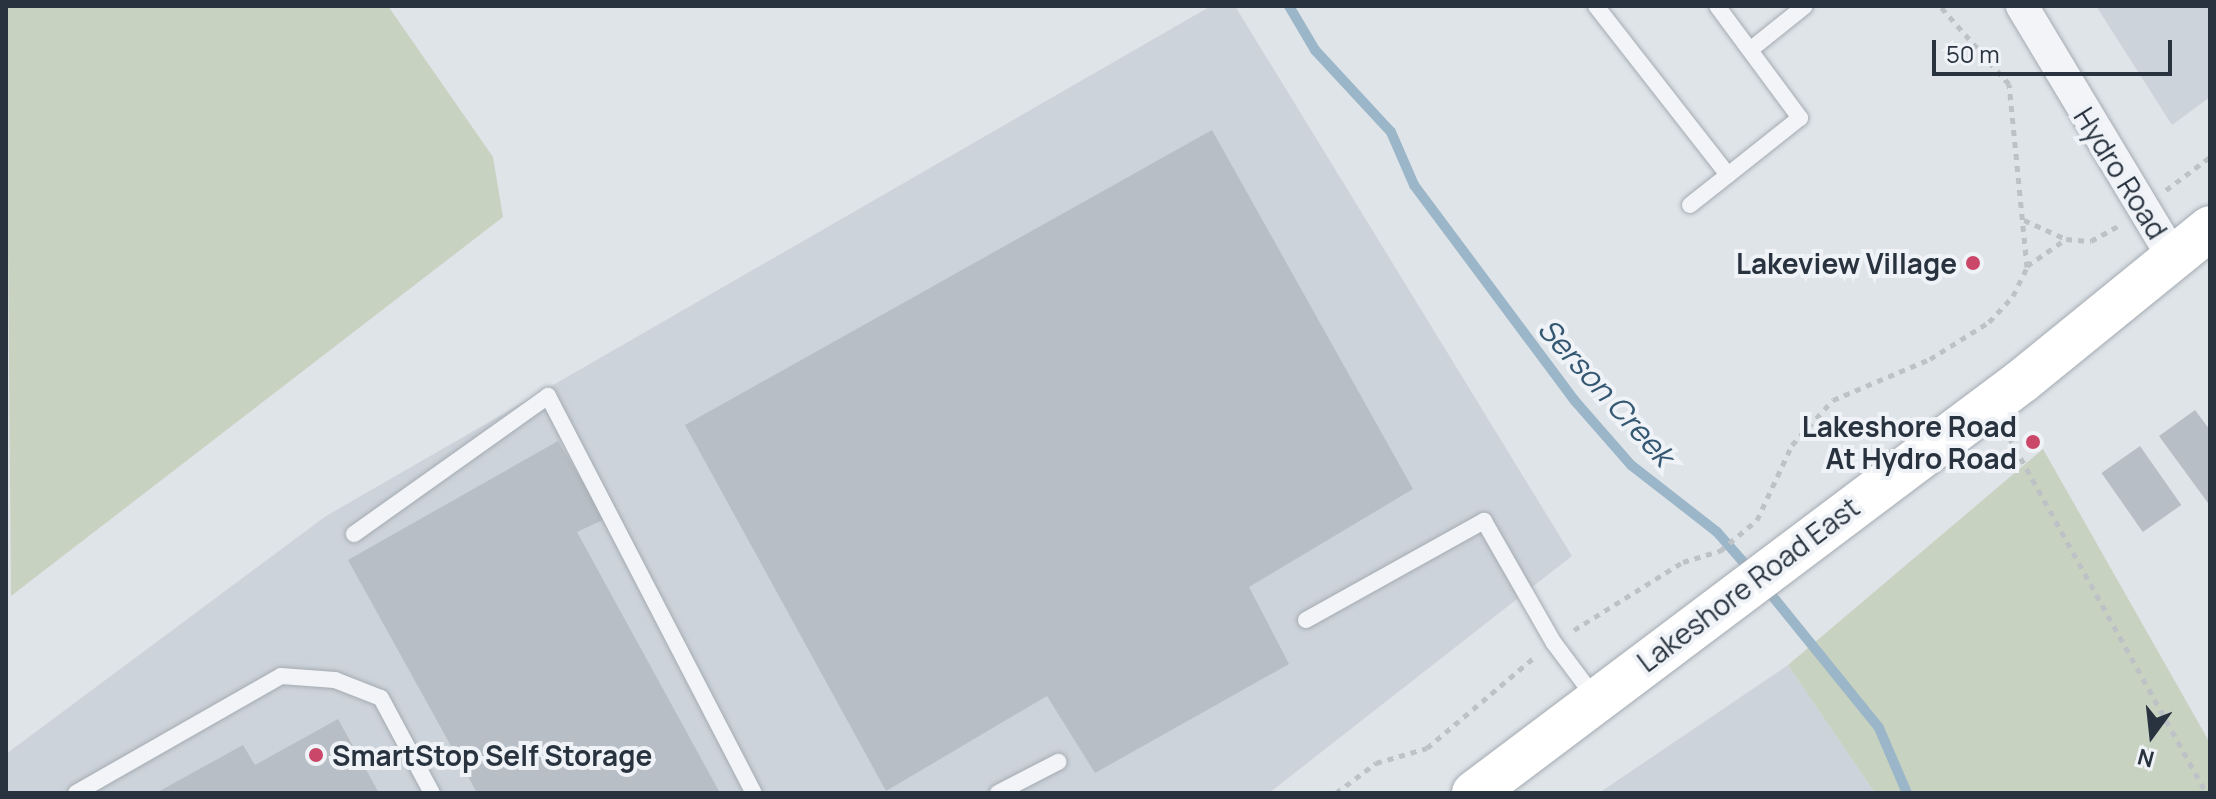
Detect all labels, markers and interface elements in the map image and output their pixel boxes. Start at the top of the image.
scale bar [1936,24,2176,74]
text: 50 m [1946,37,2000,70]
street label: Hydro Road [2067,101,2175,245]
place label: Lakeview Village [1736,246,1957,280]
marker: Lakeview Village [1964,254,1982,272]
water label: Serson Creek [1531,311,1681,473]
place label: Lakeshore Road At Hydro Road [1802,409,2017,475]
marker: Lakeshore Road At Hydro Road [2024,433,2042,451]
street label: Lakeshore Road East [1631,490,1865,678]
north arrow [2112,695,2192,775]
place label: SmartStop Self Storage [332,738,652,772]
text: N [2134,742,2157,775]
marker: SmartStop Self Storage [307,746,325,764]

